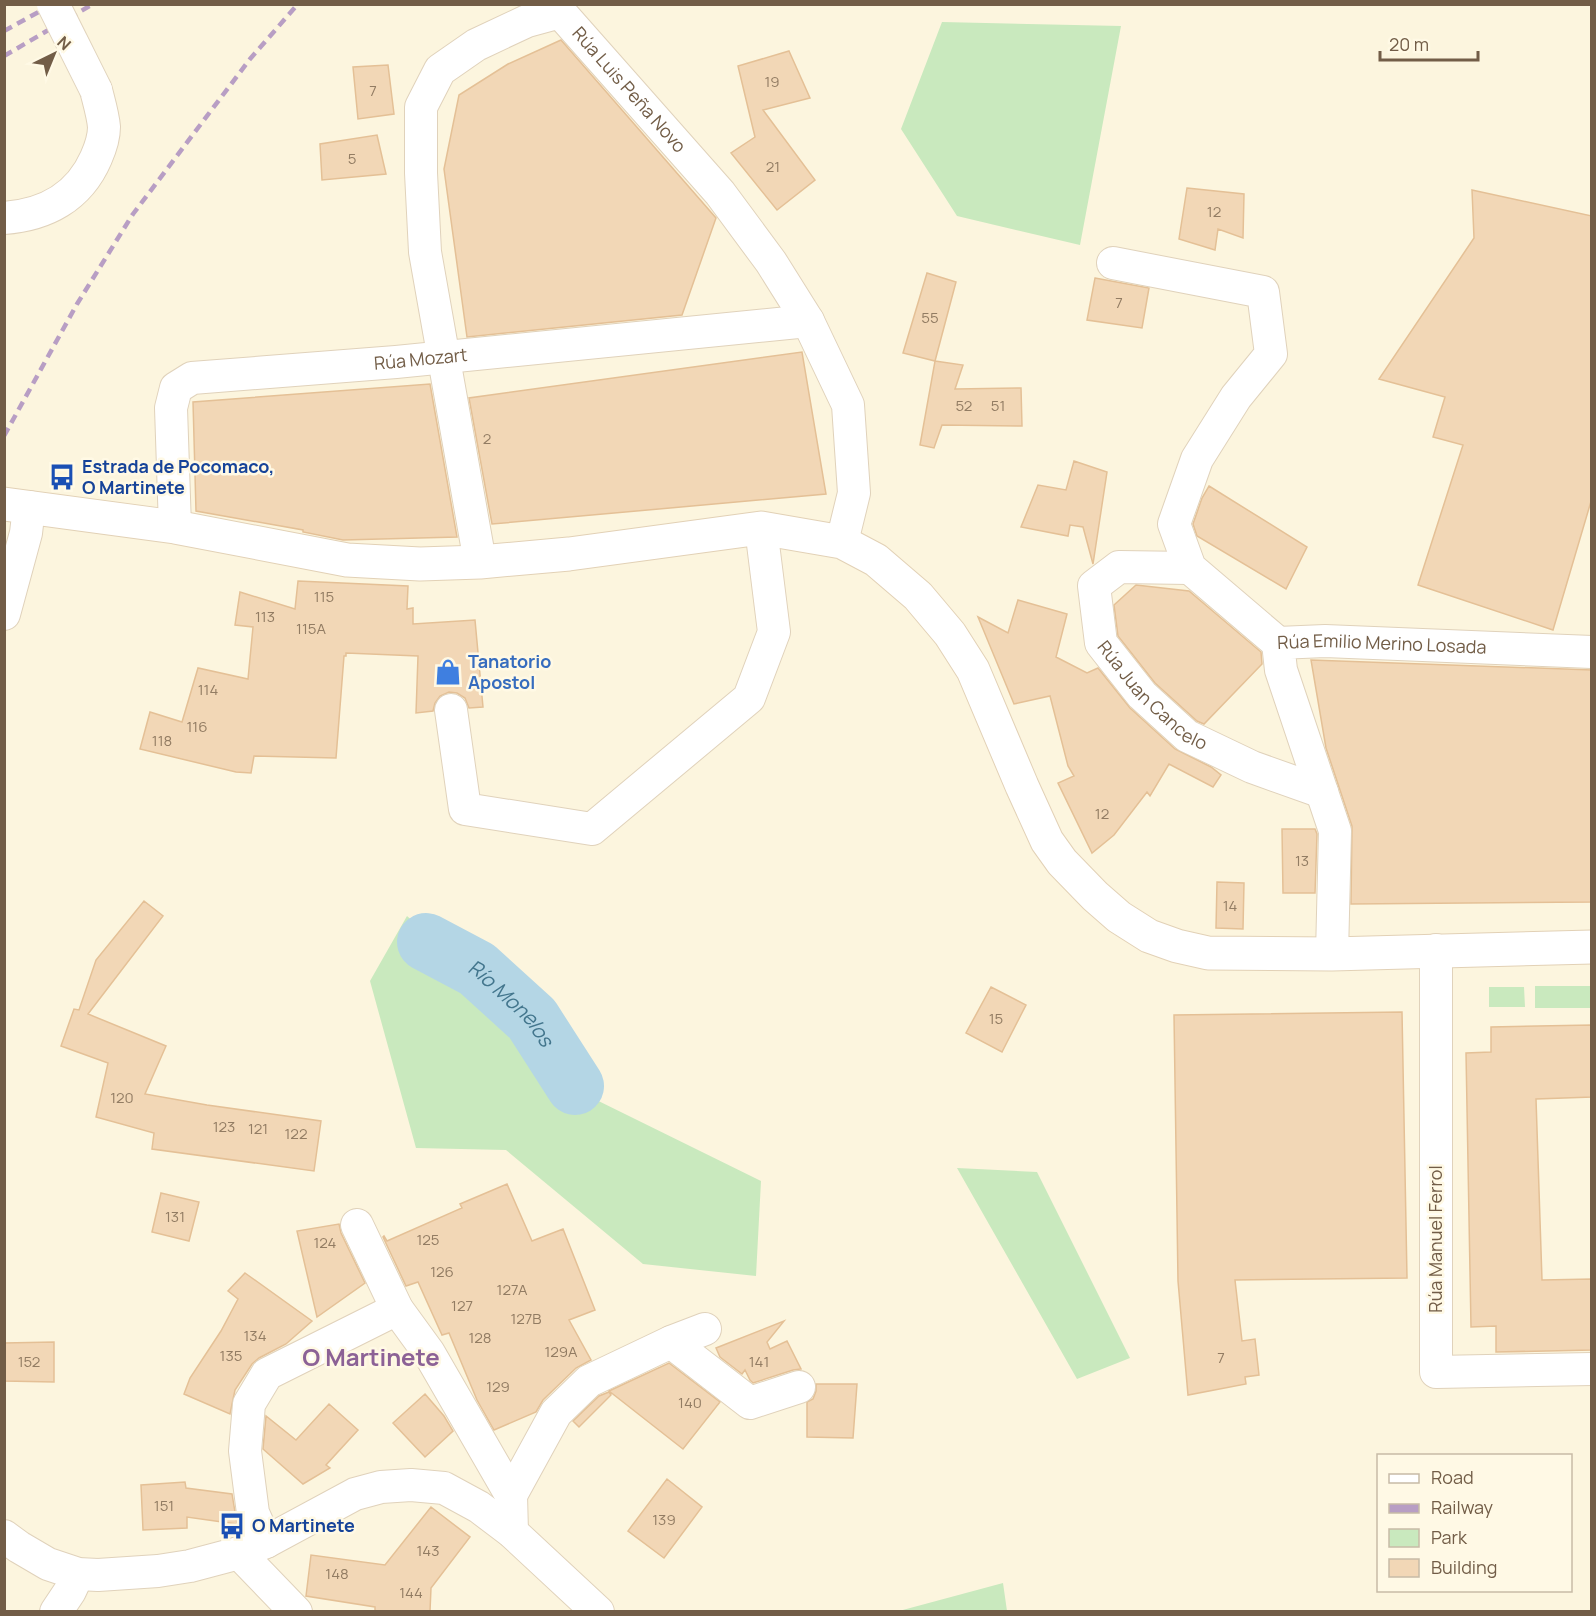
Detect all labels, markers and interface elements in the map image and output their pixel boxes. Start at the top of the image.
street label: Rúa Luis Peña Novo [568,21,692,157]
north arrow [24,24,84,84]
scale bar [1380,24,1478,62]
text: N [53,31,76,55]
text: 20 m [1389,32,1429,56]
house number: 19 [764,71,780,92]
house number: 7 [369,80,377,101]
house number: 5 [348,148,356,169]
house number: 21 [766,156,780,177]
house number: 12 [1207,201,1221,222]
house number: 7 [1115,292,1123,313]
house number: 55 [921,307,939,328]
street label: Rúa Mozart [373,342,468,375]
house number: 52 [956,395,972,416]
house number: 51 [991,395,1005,416]
house number: 2 [483,428,491,449]
place label: Estrada de Pocomaco, O Martinete [82,454,275,499]
bus stop icon: Estrada de Pocomaco, O Martinete [47,462,77,492]
house number: 115 [314,586,334,607]
house number: 113 [255,606,275,627]
house number: 115A [296,618,326,639]
street label: Rúa Emilio Merino Losada [1277,628,1487,659]
street label: Rúa Juan Cancelo [1093,635,1211,755]
place label: Tanatorio Apostol [468,649,551,694]
shop icon: Tanatorio Apostol [433,657,463,687]
house number: 114 [198,679,218,700]
house number: 116 [186,716,208,737]
house number: 118 [152,730,172,751]
house number: 12 [1095,803,1109,824]
house number: 13 [1295,850,1309,871]
house number: 14 [1223,895,1237,916]
water label: Río Monelos [464,953,561,1053]
house number: 15 [989,1008,1003,1029]
house number: 120 [110,1087,134,1108]
house number: 123 [213,1116,235,1137]
house number: 121 [248,1118,268,1139]
house number: 122 [285,1123,307,1144]
street label: Rúa Manuel Ferrol [1423,1165,1447,1313]
house number: 131 [165,1206,185,1227]
house number: 125 [416,1229,440,1250]
house number: 124 [314,1232,337,1253]
house number: 126 [430,1261,454,1282]
house number: 127A [497,1279,528,1300]
house number: 127 [451,1295,473,1316]
house number: 127B [510,1308,542,1329]
house number: 134 [244,1325,267,1346]
house number: 128 [468,1327,492,1348]
district label: O Martinete [302,1340,440,1373]
house number: 129A [544,1341,578,1362]
house number: 135 [220,1345,242,1366]
house number: 7 [1217,1347,1225,1368]
house number: 152 [18,1351,40,1372]
house number: 141 [749,1351,769,1372]
house number: 129 [486,1376,510,1397]
house number: 140 [678,1392,702,1413]
legend [1377,1454,1572,1592]
text: Road [1431,1465,1474,1489]
house number: 151 [154,1495,174,1516]
text: Railway [1431,1495,1493,1519]
house number: 139 [652,1509,676,1530]
bus stop icon: O Martinete [217,1511,247,1541]
place label: O Martinete [252,1513,355,1537]
text: Park [1431,1525,1468,1549]
house number: 143 [417,1540,440,1561]
text: Building [1431,1555,1497,1579]
house number: 148 [325,1563,349,1584]
house number: 144 [399,1582,423,1603]

